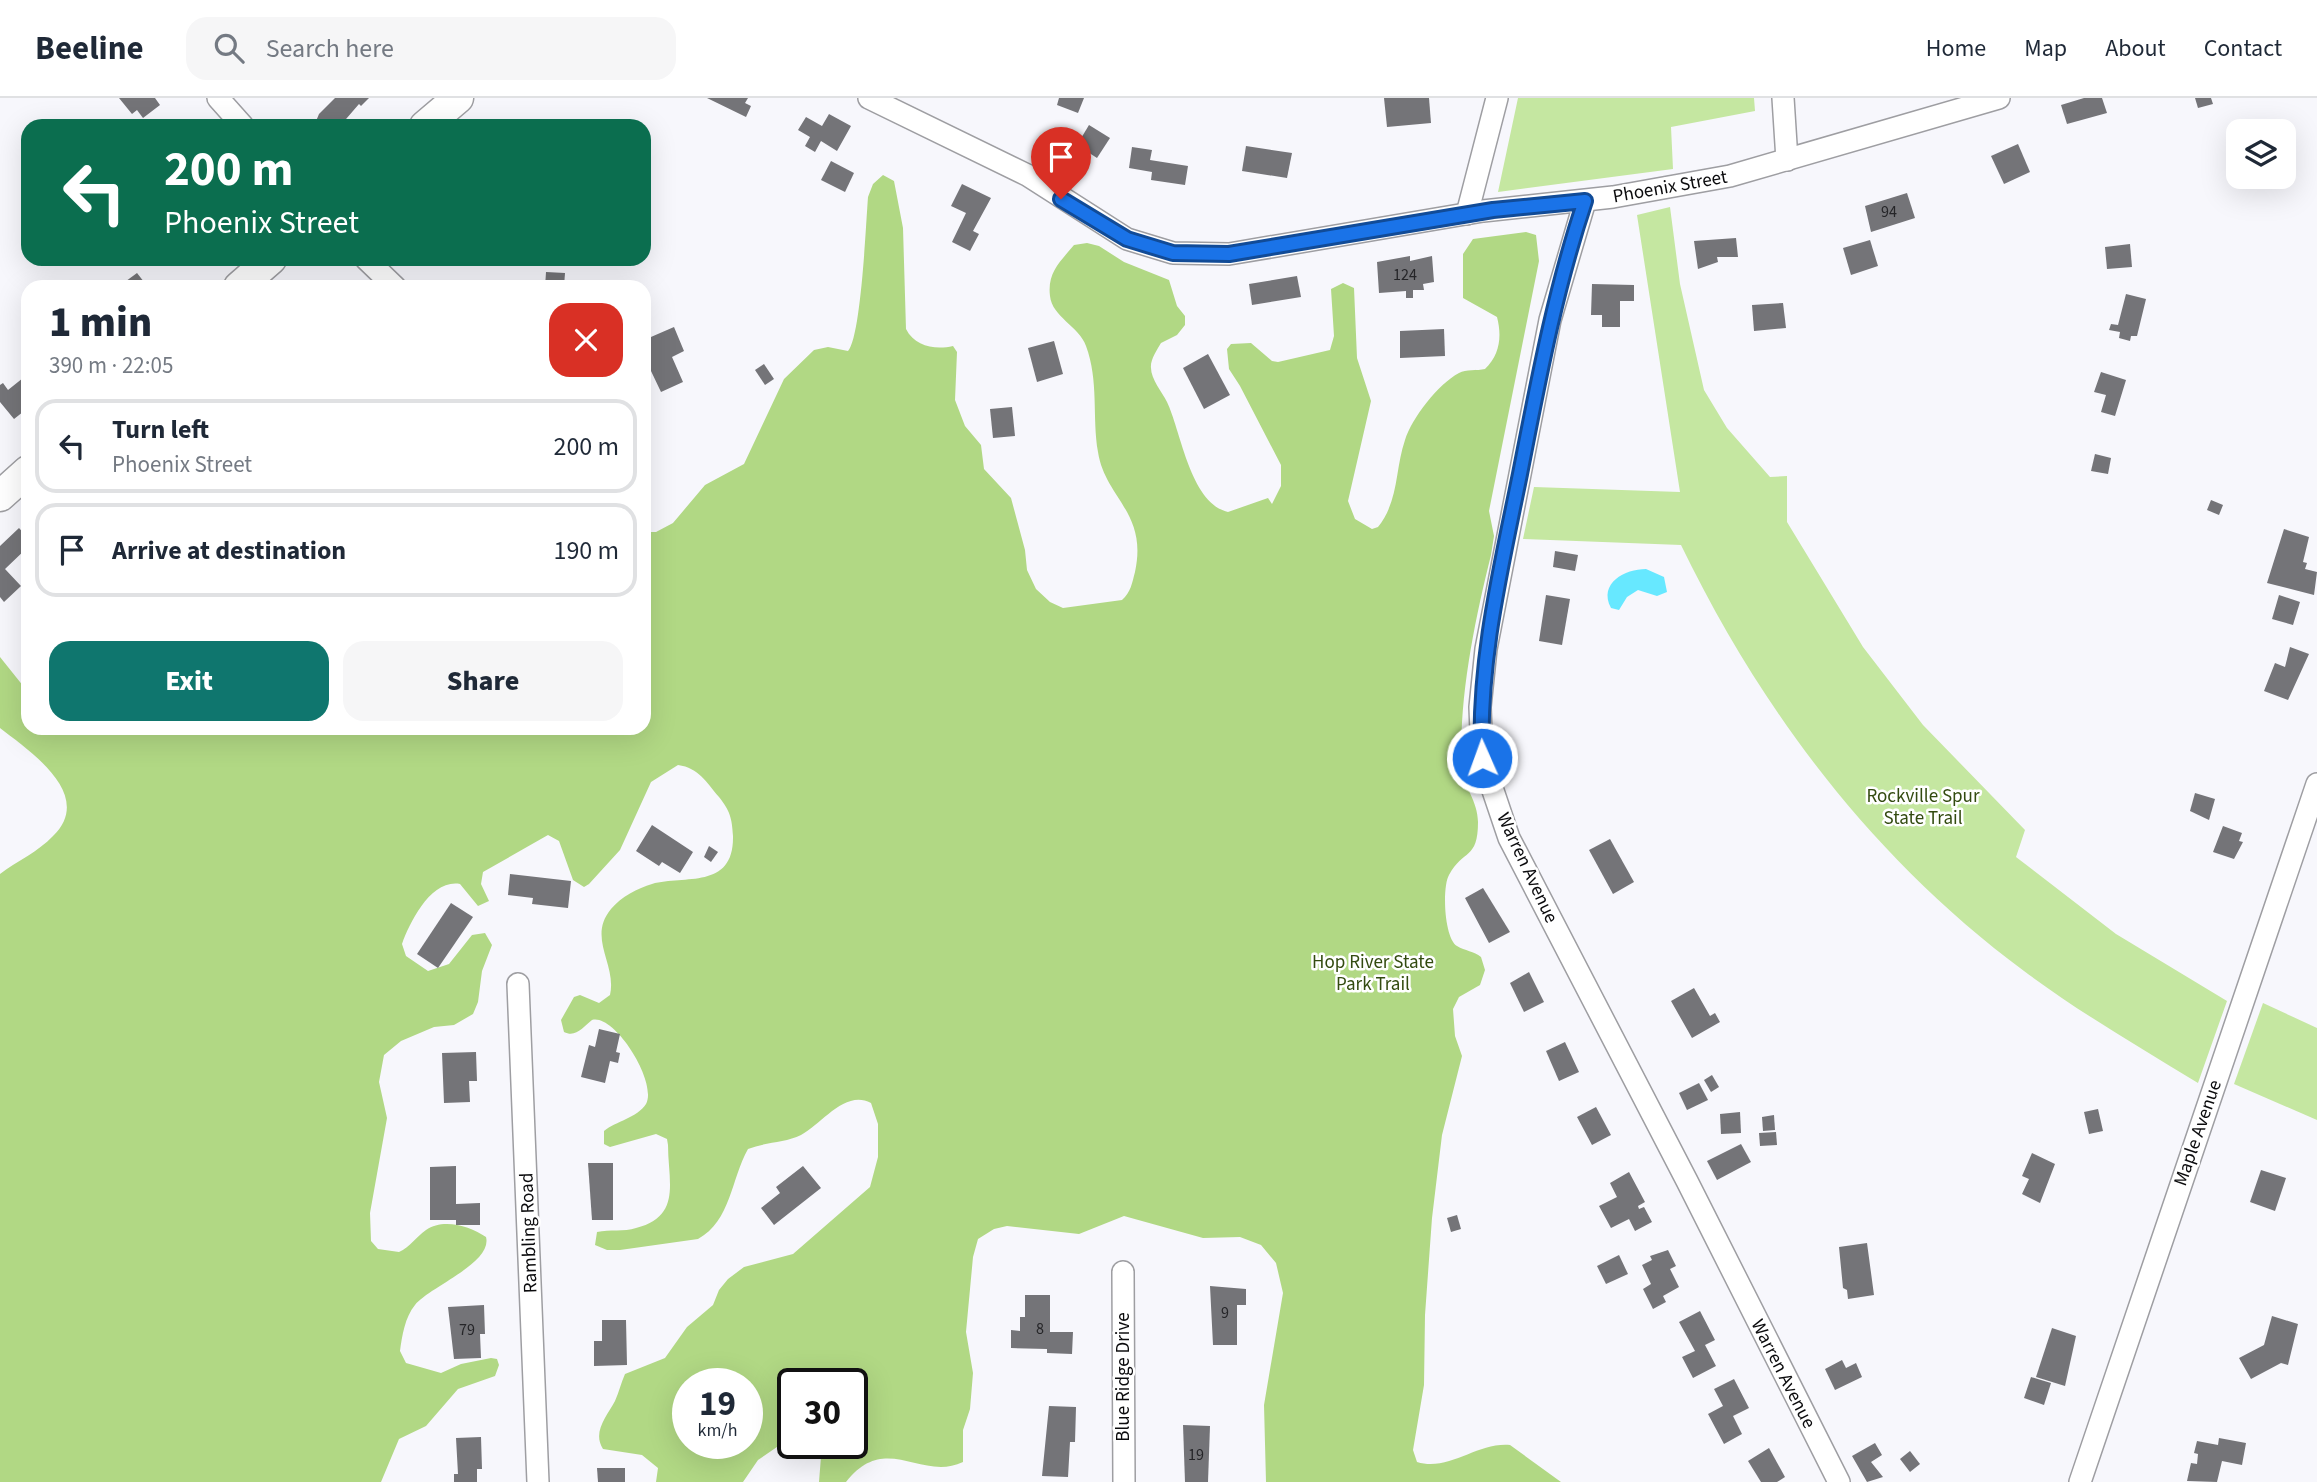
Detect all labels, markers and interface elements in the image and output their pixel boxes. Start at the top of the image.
search box [186,17,676,80]
text: Beeline [35,25,144,72]
icon: search [210,29,248,67]
text: Search here [266,30,394,67]
text: Home [1926,31,1986,66]
text: Map [2024,31,2067,66]
text: About [2105,31,2166,66]
text: Contact [2204,31,2282,66]
map controls [2226,119,2296,189]
button: layers [2226,119,2296,189]
pin [1031,127,1091,199]
text: 200 m [164,135,293,205]
icon: arrive [1042,138,1080,176]
icon: left [49,147,140,238]
street label: Phoenix Street [1611,164,1730,210]
text: Phoenix Street [164,200,359,246]
house number: 94 [1881,201,1897,223]
house number: 124 [1393,264,1417,286]
text: 1 min [49,293,152,353]
button: close [549,303,623,377]
text: 390 m · 22:05 [49,349,173,382]
text: Turn left [112,411,209,448]
icon: left [53,427,91,465]
text: 200 m [553,428,619,465]
text: Phoenix Street [112,448,252,481]
icon: arrive [53,531,91,569]
text: Arrive at destination [112,532,346,569]
text: 190 m [553,532,619,569]
button: Exit [49,641,329,721]
button: Share [343,641,623,721]
position arrow [1445,721,1519,795]
park label: Rockville Spur State Trail [1866,783,1980,832]
street label: Warren Avenue [1490,808,1564,928]
park label: Hop River State Park Trail [1312,949,1434,998]
street label: Maple Avenue [2167,1076,2229,1190]
street label: Rambling Road [513,1172,545,1294]
house number: 9 [1221,1302,1229,1324]
street label: Blue Ridge Drive [1110,1312,1137,1442]
street label: Warren Avenue [1744,1315,1822,1433]
house number: 8 [1036,1318,1044,1340]
house number: 79 [459,1319,475,1341]
speed limit sign: 30 [777,1368,868,1459]
text: 19 [699,1379,736,1429]
text: km/h [698,1418,737,1443]
house number: 19 [1188,1444,1204,1466]

